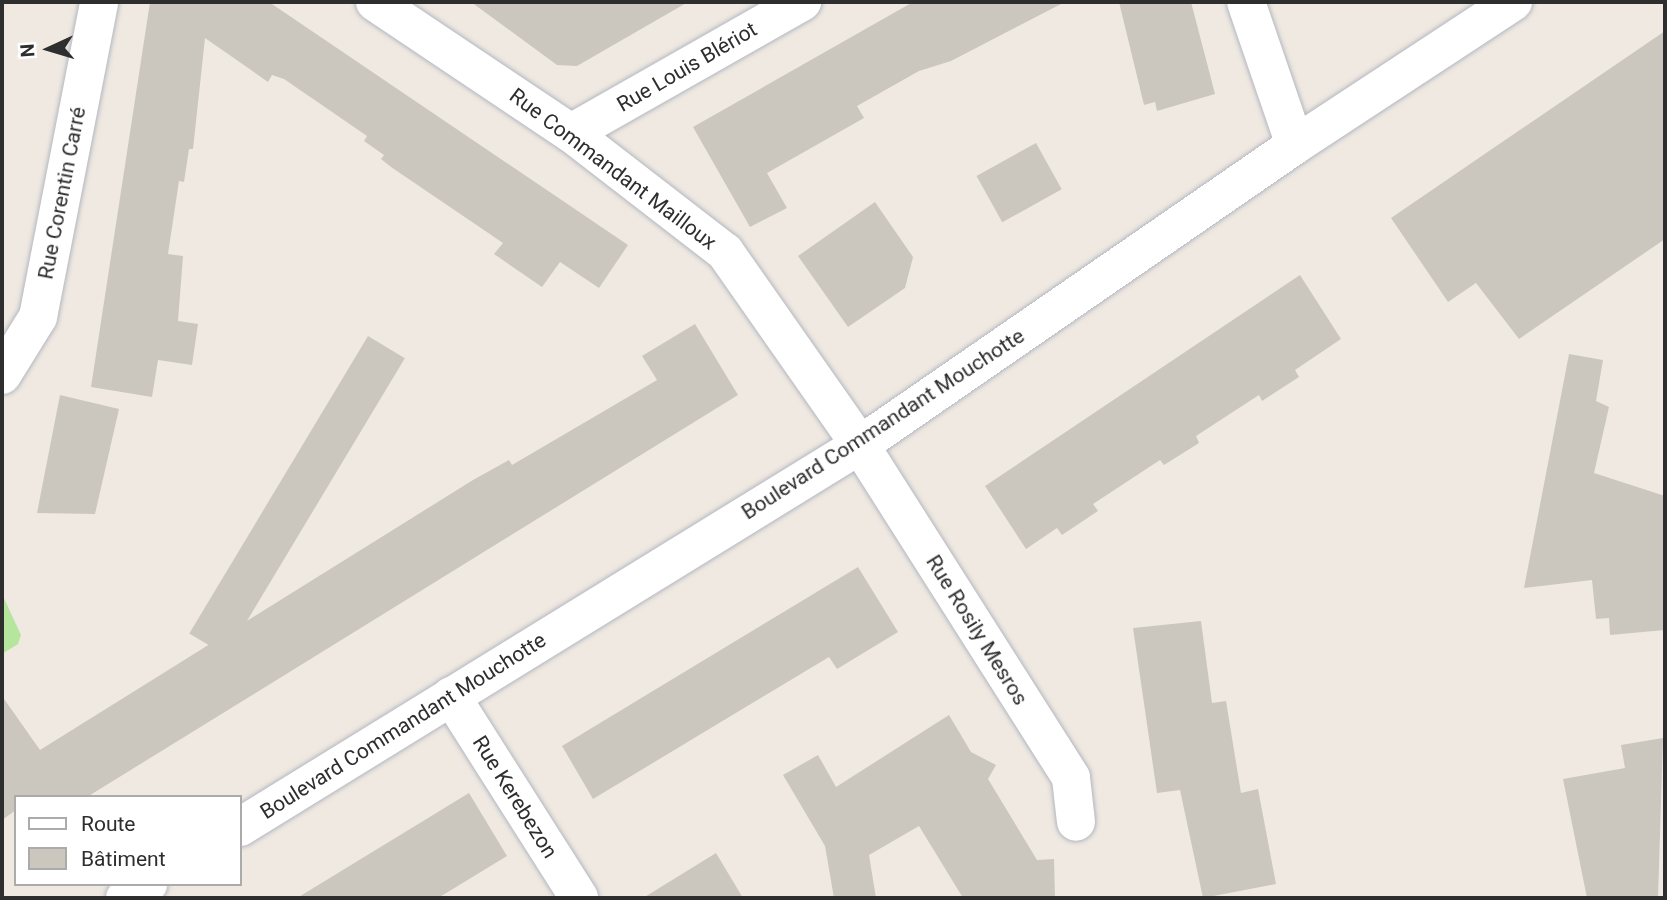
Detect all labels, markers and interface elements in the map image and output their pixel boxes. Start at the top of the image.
north arrow [14,14,84,84]
street label: Rue Louis Blériot [613,17,761,117]
text: N [16,43,39,58]
street label: Rue Commandant Mailloux [505,83,721,255]
street label: Rue Corentin Carré [33,105,91,281]
street label: Boulevard Commandant Mouchotte [737,323,1029,525]
street label: Rue Rosily Mesros [921,550,1033,710]
street label: Boulevard Commandant Mouchotte [256,627,550,825]
street label: Rue Kerebezon [467,731,563,863]
legend [14,795,242,886]
text: Route [81,812,136,836]
text: Bâtiment [81,847,166,871]

